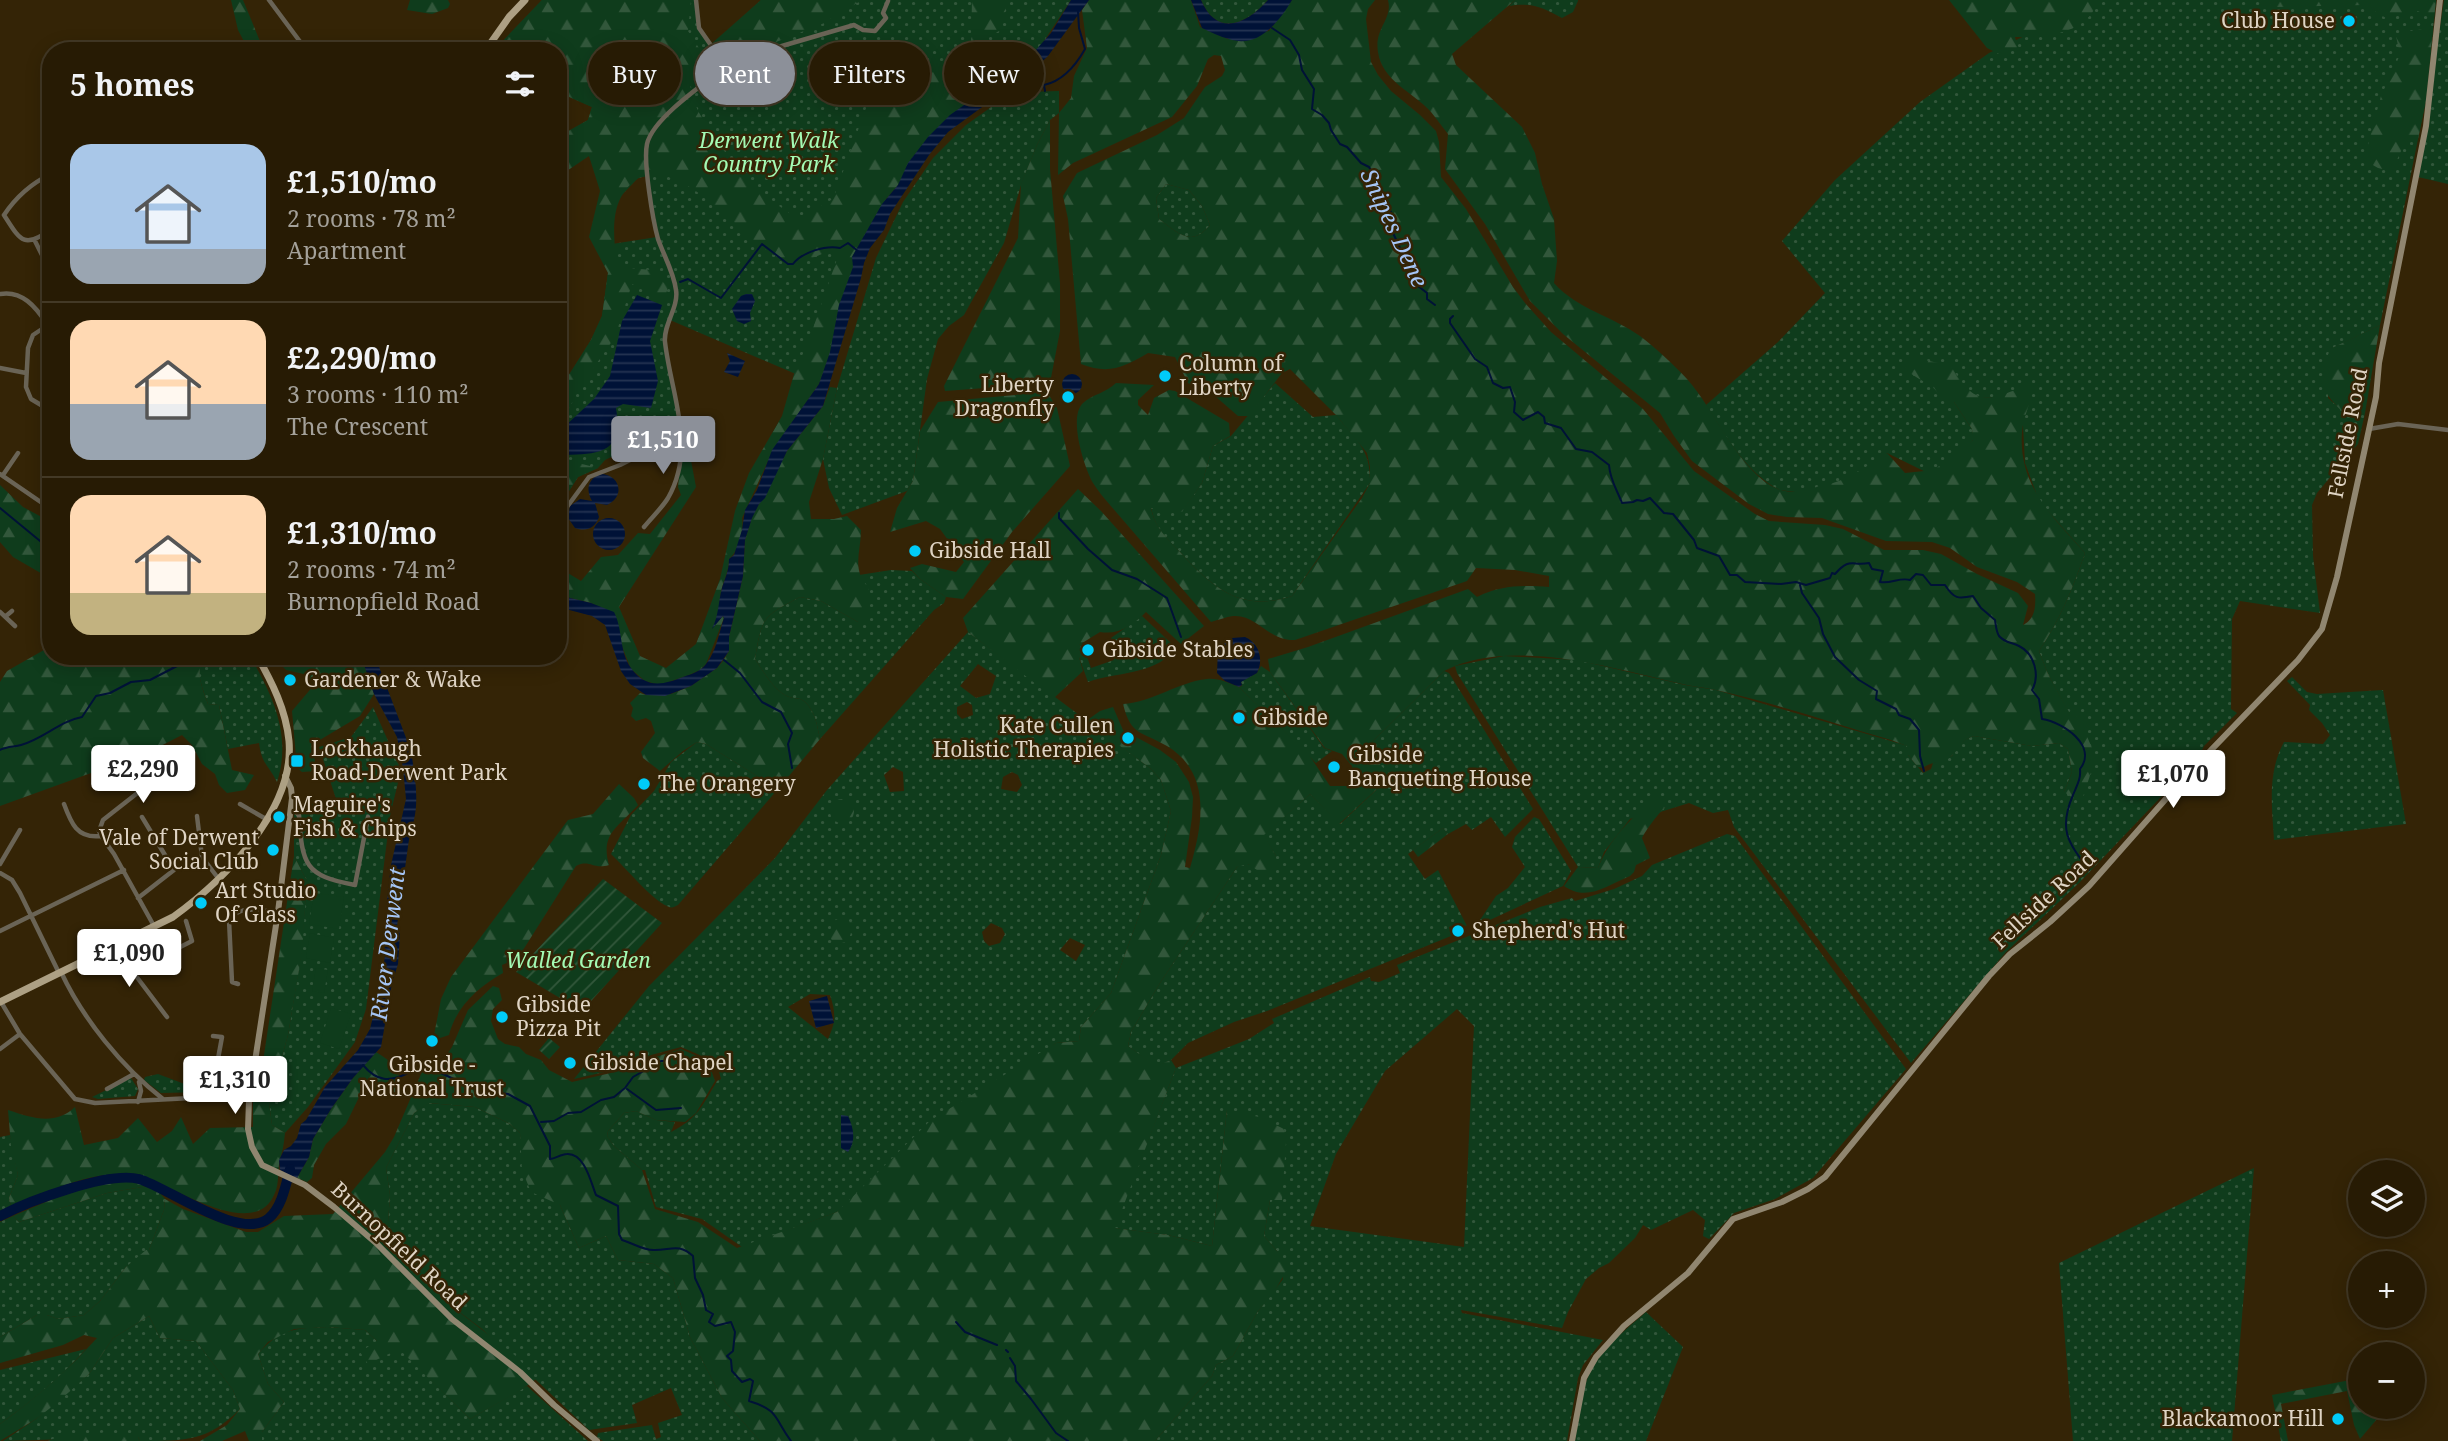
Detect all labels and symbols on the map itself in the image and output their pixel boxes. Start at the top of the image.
place label: Club House [2221,6,2335,34]
marker: Club House [2341,13,2357,29]
park label: Derwent Walk Country Park [698,126,840,178]
water label: Snipes Dene [1353,163,1436,292]
place label: Column of Liberty [1179,349,1285,401]
street label: Fellside Road [2321,365,2373,500]
marker: Column of Liberty [1157,368,1173,384]
place label: Liberty Dragonfly [955,370,1054,422]
marker: Liberty Dragonfly [1060,389,1076,405]
pin: £1,510 [606,416,720,476]
place label: Gibside Hall [929,536,1051,564]
marker: Gibside Hall [907,543,923,559]
place label: Gibside Stables [1102,635,1253,663]
marker: Gibside Stables [1080,642,1096,658]
place label: Gardener & Wake [304,665,481,693]
marker: Gardener & Wake [282,672,298,688]
place label: Gibside [1253,703,1328,731]
marker: Gibside [1231,710,1247,726]
place label: Kate Cullen Holistic Therapies [934,711,1114,763]
marker: Kate Cullen Holistic Therapies [1120,730,1136,746]
place label: Lockhaugh Road-Derwent Park [311,734,508,786]
place label: Gibside Banqueting House [1348,740,1532,792]
pin: £2,290 [86,746,200,805]
pin: £1,070 [2116,750,2230,810]
marker: Lockhaugh Road-Derwent Park [289,753,305,769]
marker: Gibside Banqueting House [1326,759,1342,775]
place label: The Orangery [658,769,796,797]
marker: The Orangery [636,776,652,792]
place label: Maguire's Fish & Chips [293,790,417,842]
marker: Maguire's Fish & Chips [271,809,287,825]
place label: Vale of Derwent Social Club [99,823,259,875]
marker: Vale of Derwent Social Club [265,842,281,858]
street label: Fellside Road [1985,844,2101,955]
water label: River Derwent [362,865,412,1023]
place label: Art Studio Of Glass [215,876,316,928]
marker: Art Studio Of Glass [193,895,209,911]
place label: Shepherd's Hut [1472,916,1625,944]
marker: Shepherd's Hut [1450,923,1466,939]
pin: £1,090 [72,930,186,989]
park label: Walled Garden [505,946,651,974]
place label: Gibside Pizza Pit [516,990,601,1042]
marker: Gibside Pizza Pit [494,1009,510,1025]
marker: Gibside - National Trust [424,1033,440,1049]
place label: Gibside Chapel [584,1048,734,1076]
place label: Gibside - National Trust [360,1050,504,1102]
marker: Gibside Chapel [562,1055,578,1071]
pin: £1,310 [178,1056,292,1116]
street label: Burnopfield Road [326,1175,474,1316]
place label: Blackamoor Hill [2162,1404,2324,1432]
marker: Blackamoor Hill [2330,1411,2346,1427]

